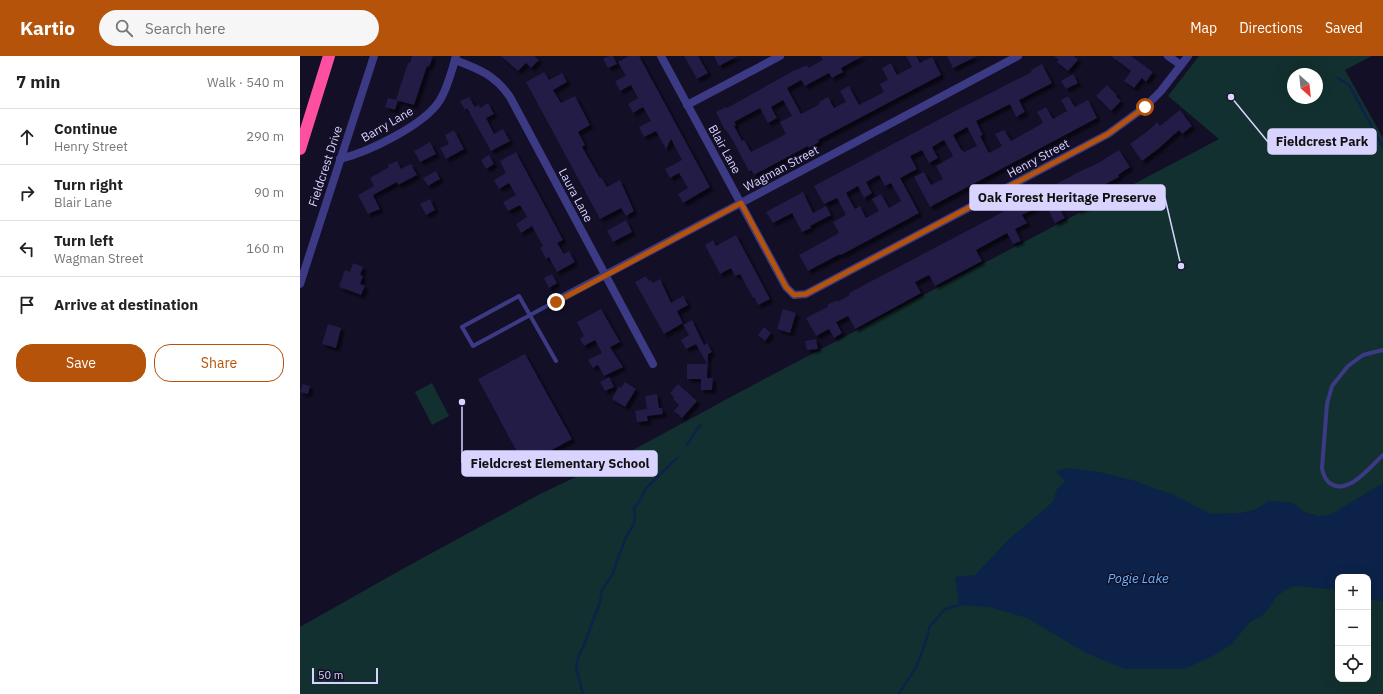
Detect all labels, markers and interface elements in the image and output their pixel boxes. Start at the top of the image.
search box [99,10,379,46]
text: Kartio [20,16,75,40]
icon: search [113,17,135,39]
text: Search here [145,19,225,38]
text: Map [1190,19,1217,37]
text: Directions [1239,19,1303,37]
text: Saved [1325,19,1363,37]
north arrow [1287,68,1323,104]
text: 7 min [16,71,60,93]
text: Walk · 540 m [207,74,284,91]
route start [1136,98,1154,116]
street label: Barry Lane [358,103,416,145]
text: Continue [54,119,118,138]
street label: Blair Lane [705,122,745,176]
street label: Fieldcrest Drive [305,123,345,208]
icon: ahead [16,126,38,148]
text: 290 m [246,128,284,145]
callout: Fieldcrest Park [1268,129,1376,154]
text: Fieldcrest Park [1276,133,1369,150]
street label: Henry Street [1004,135,1072,181]
text: Henry Street [54,138,128,155]
street label: Wagman Street [741,142,821,194]
street label: Laura Lane [556,166,597,225]
text: Turn right [54,175,123,194]
icon: right [16,182,38,204]
text: 90 m [254,184,284,201]
callout: Oak Forest Heritage Preserve [970,185,1165,210]
text: Oak Forest Heritage Preserve [978,189,1156,206]
text: Blair Lane [54,194,112,211]
text: Turn left [54,231,114,250]
icon: left [16,238,38,260]
text: 160 m [246,240,284,257]
text: Wagman Street [54,250,144,267]
route end [547,293,565,311]
icon: arrive [16,294,38,316]
text: Arrive at destination [54,295,198,314]
button: Save [16,344,146,382]
button: Share [154,344,284,382]
callout: Fieldcrest Elementary School [462,451,657,476]
text: Fieldcrest Elementary School [471,455,650,472]
water label: Pogie Lake [1107,570,1169,587]
map controls [1335,574,1371,682]
button: + [1335,574,1371,610]
button: − [1335,610,1371,646]
button: locate [1335,646,1371,682]
scale bar [312,666,378,685]
text: 50 m [318,668,343,682]

